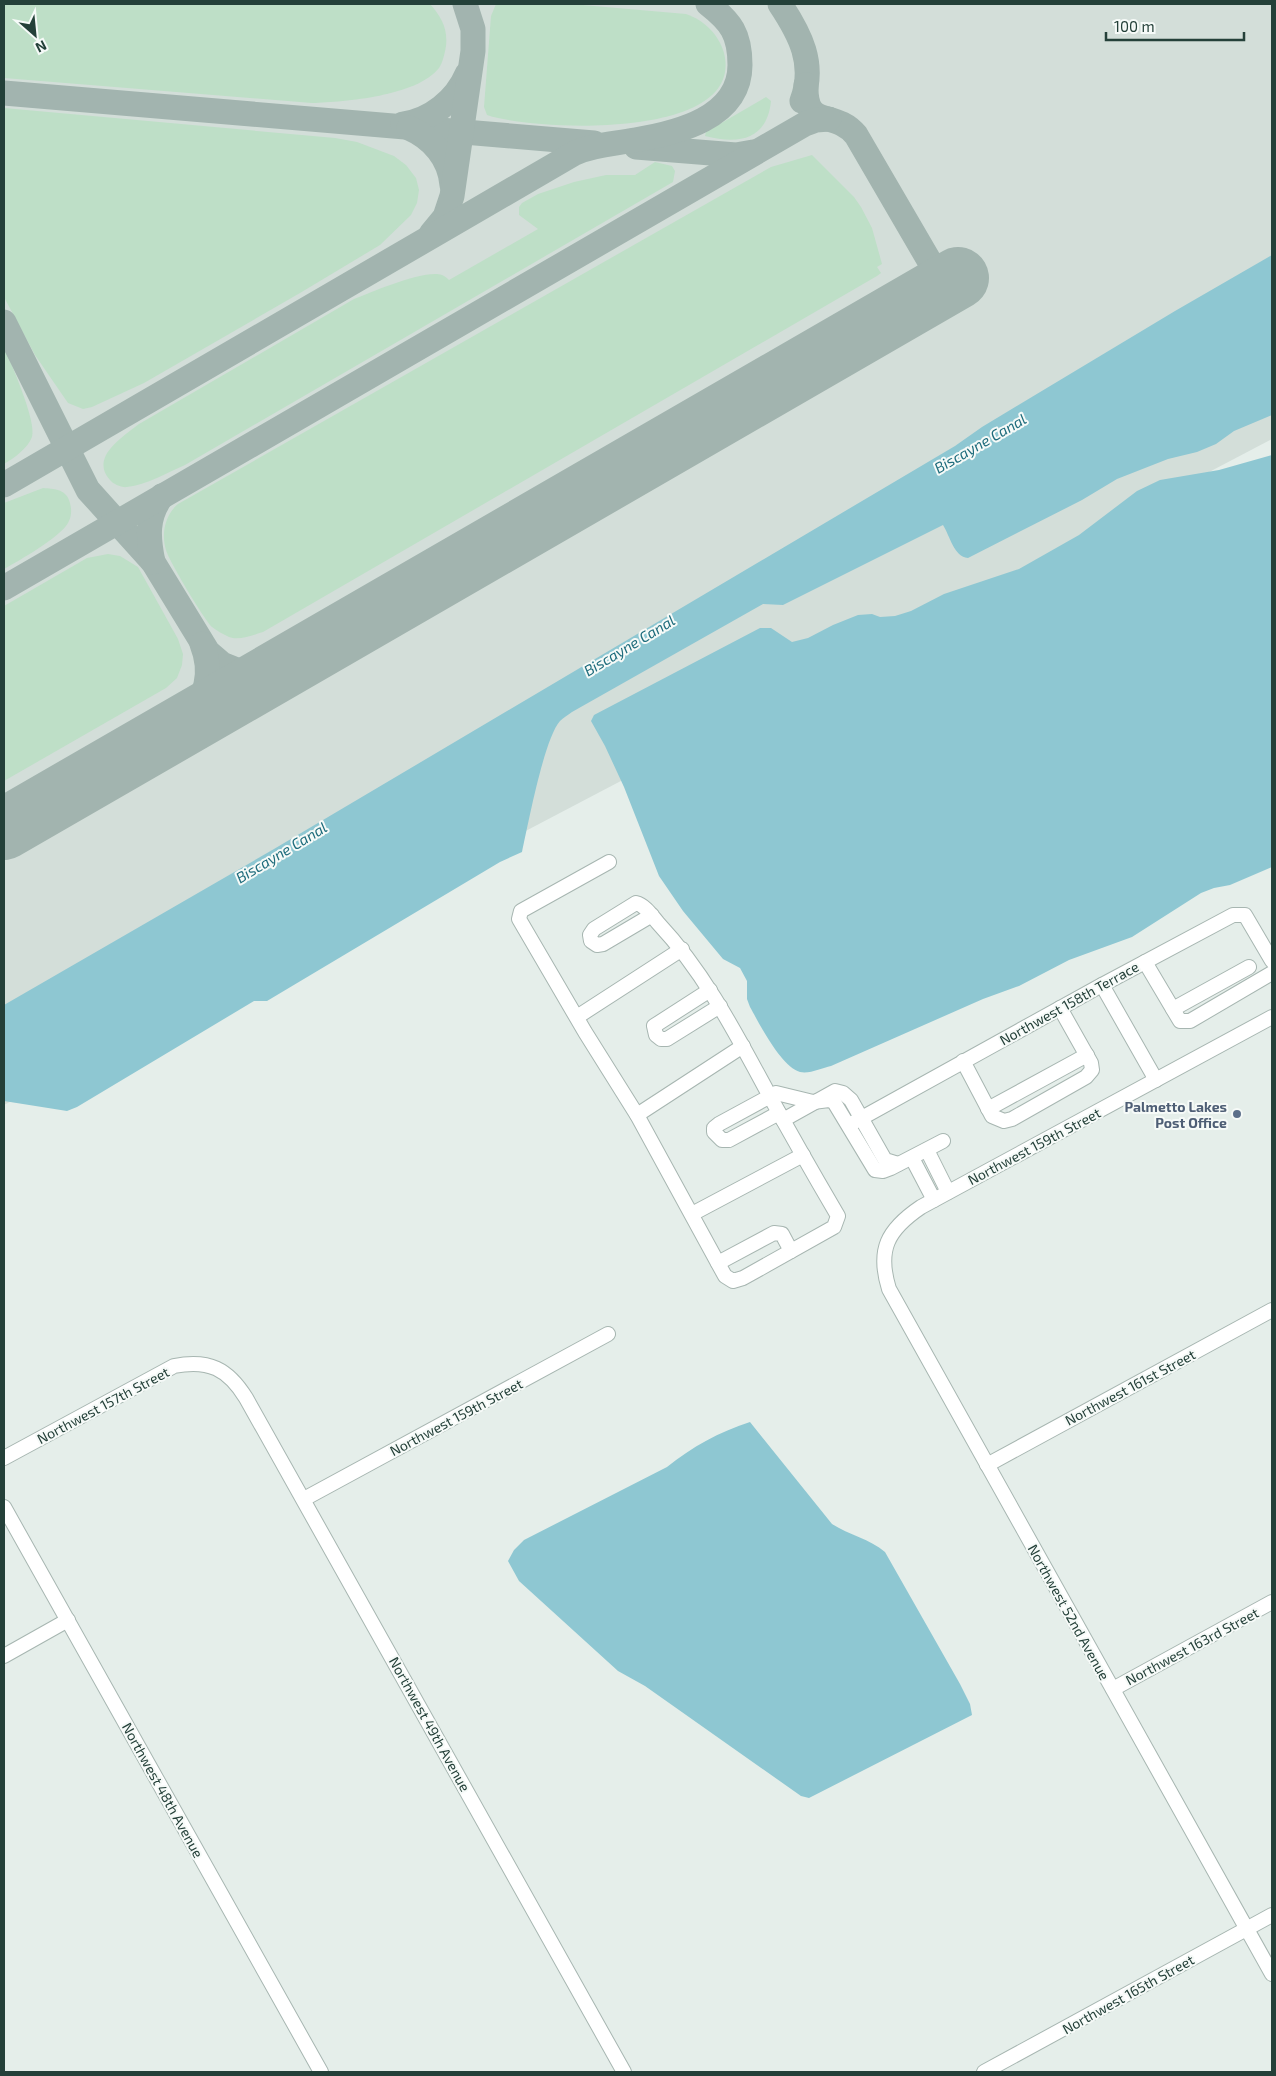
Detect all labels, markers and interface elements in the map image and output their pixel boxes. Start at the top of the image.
north arrow [10,10,60,60]
scale bar [1106,10,1244,42]
text: 100 m [1114,17,1155,35]
text: N [33,37,49,57]
water label: Biscayne Canal [931,409,1030,477]
water label: Biscayne Canal [580,611,678,680]
water label: Biscayne Canal [232,818,330,887]
street label: Northwest 158th Terrace [996,958,1142,1048]
place label: Palmetto Lakes Post Office [1124,1098,1227,1131]
street label: Northwest 159th Street [965,1104,1103,1188]
marker: Palmetto Lakes Post Office [1231,1108,1243,1120]
street label: Northwest 161st Street [1062,1345,1198,1429]
street label: Northwest 157th Street [34,1363,172,1447]
street label: Northwest 159th Street [387,1375,525,1459]
street label: Northwest 52nd Avenue [1025,1541,1113,1683]
street label: Northwest 163rd Street [1123,1604,1261,1688]
street label: Northwest 49th Avenue [386,1654,474,1794]
street label: Northwest 48th Avenue [119,1720,207,1860]
street label: Northwest 165th Street [1059,1951,1197,2037]

